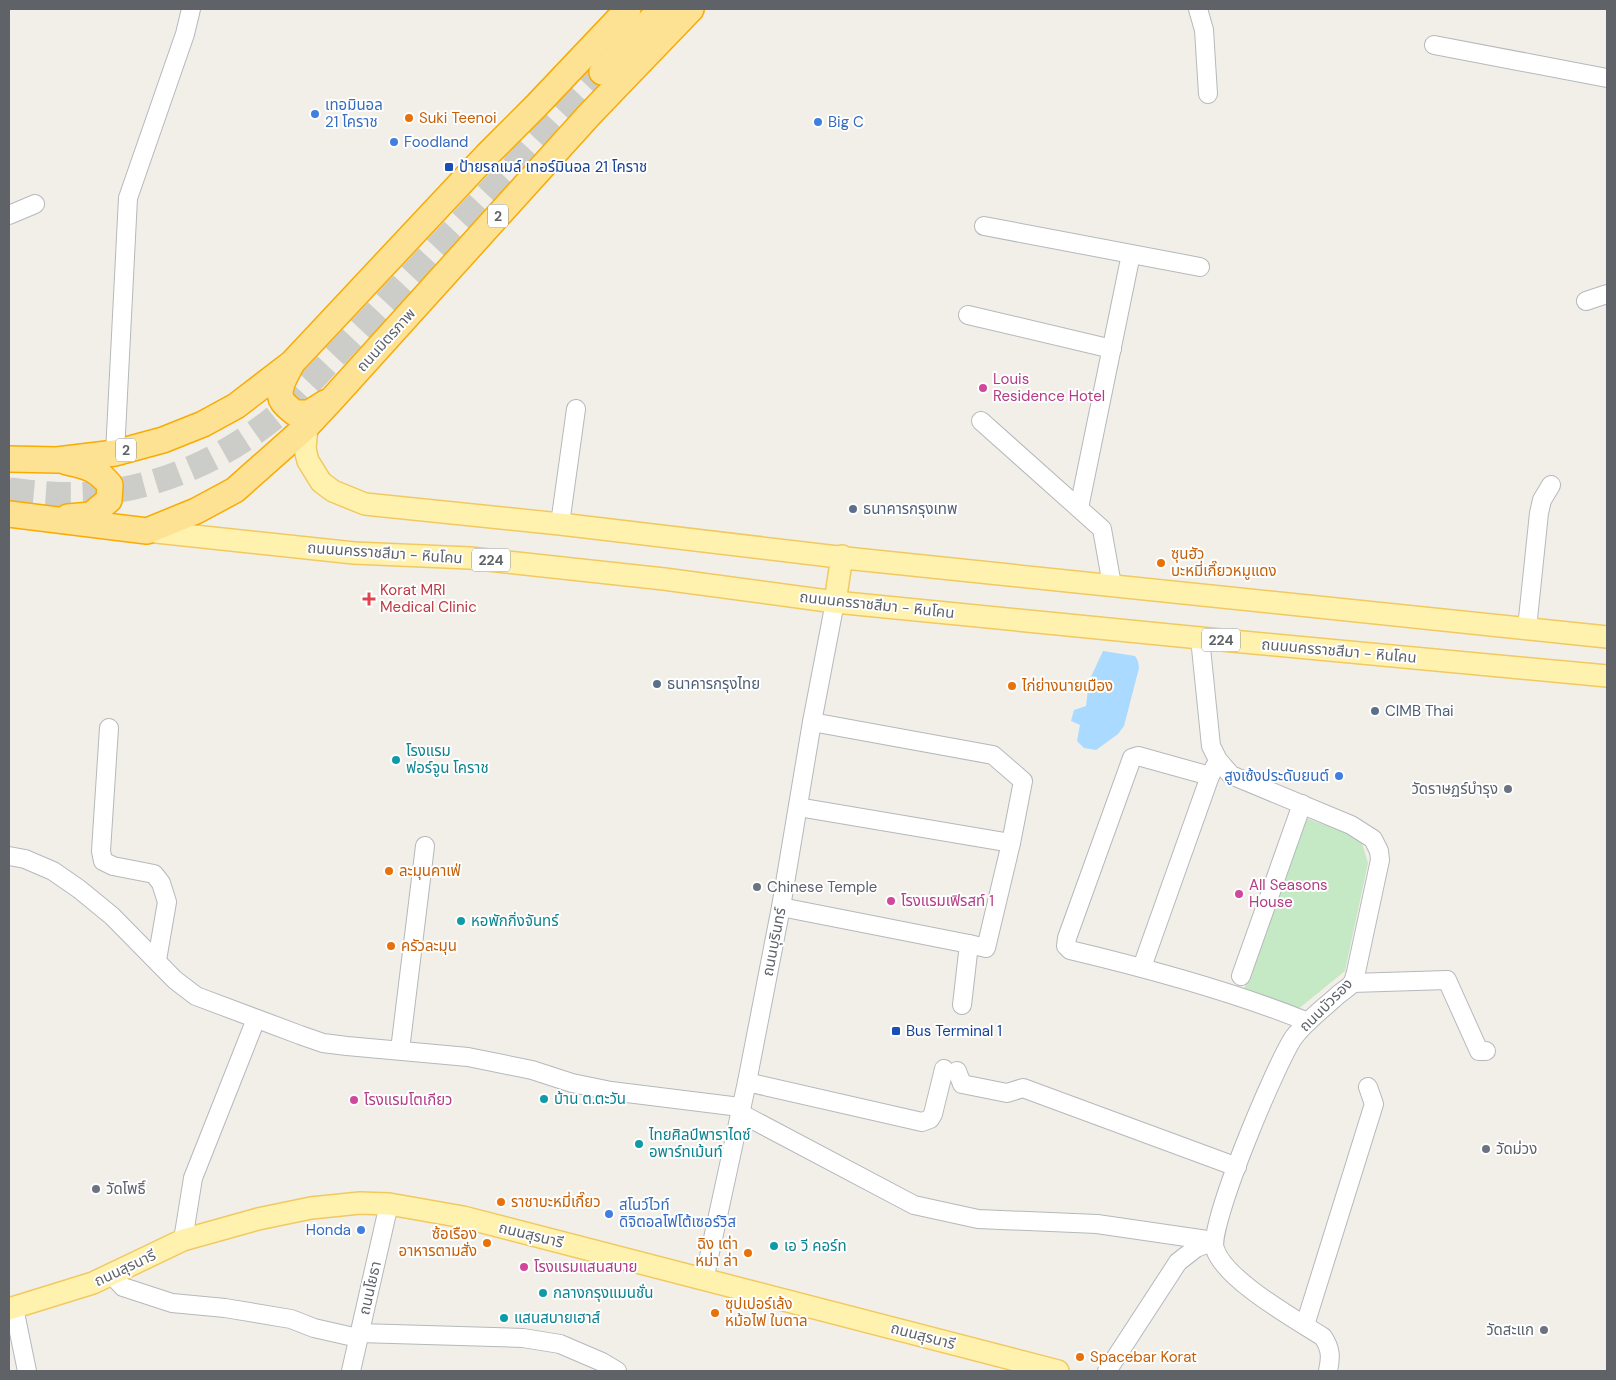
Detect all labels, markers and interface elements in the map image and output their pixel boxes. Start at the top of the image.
place label: เทอมินอล 21 โคราช [325,95,383,132]
marker: เทอมินอล 21 โคราช [309,108,321,120]
place label: Suki Teenoi [419,108,497,128]
marker: Suki Teenoi [403,112,415,124]
place label: Big C [828,112,864,132]
marker: Big C [812,116,824,128]
place label: Foodland [404,132,468,152]
marker: Foodland [388,136,400,148]
place label: ป้ายรถเมล์ เทอร์มินอล 21 โคราช [459,157,647,177]
marker: ป้ายรถเมล์ เทอร์มินอล 21 โคราช [443,161,455,173]
road number: 2 [488,205,508,228]
street label: ถนนมิตรภาพ [352,304,420,376]
place label: Louis Residence Hotel [993,369,1105,406]
marker: Louis Residence Hotel [977,382,989,394]
road number: 2 [116,438,136,462]
place label: ธนาคารกรุงเทพ [863,499,957,519]
marker: ธนาคารกรุงเทพ [847,503,859,515]
street label: ถนนนครราชสีมา - หินโคน [307,538,463,568]
place label: ซุนฮัว บะหมี่เกี๊ยวหมูแดง [1171,544,1277,581]
road number: 224 [472,548,510,572]
marker: ซุนฮัว บะหมี่เกี๊ยวหมูแดง [1155,557,1167,569]
place label: Korat MRI Medical Clinic [380,580,477,617]
street label: ถนนนครราชสีมา - หินโคน [799,587,955,623]
marker: Korat MRI Medical Clinic [362,592,376,606]
road number: 224 [1202,628,1240,652]
street label: ถนนนครราชสีมา - หินโคน [1261,634,1417,668]
place label: ธนาคารกรุงไทย [667,674,760,694]
place label: ไก่ย่างนายเมือง [1021,676,1113,696]
marker: ธนาคารกรุงไทย [651,678,663,690]
marker: ไก่ย่างนายเมือง [1006,680,1018,692]
place label: CIMB Thai [1385,701,1454,721]
marker: CIMB Thai [1369,705,1381,717]
place label: โรงแรม ฟอร์จูน โคราช [406,741,489,778]
marker: โรงแรม ฟอร์จูน โคราช [390,754,402,766]
place label: สูงเซ้งประดับยนต์ [1224,766,1329,786]
marker: สูงเซ้งประดับยนต์ [1333,770,1345,782]
place label: วัดราษฏร์บำรุง [1411,779,1498,799]
marker: วัดราษฏร์บำรุง [1502,783,1514,795]
place label: ละมุนคาเฟ่ [399,861,461,881]
marker: ละมุนคาเฟ่ [383,865,395,877]
place label: All Seasons House [1249,875,1328,912]
place label: Chinese Temple [767,877,877,897]
marker: Chinese Temple [751,881,763,893]
marker: All Seasons House [1233,888,1245,900]
place label: โรงแรมเฟิรสท์ 1 [901,891,994,911]
marker: โรงแรมเฟิรสท์ 1 [885,895,897,907]
street label: ถนนบุรินทร์ [758,905,791,978]
place label: หอพักกิ่งจันทร์ [471,911,559,931]
marker: หอพักกิ่งจันทร์ [455,915,467,927]
place label: ครัวละมุน [401,936,457,956]
marker: ครัวละมุน [385,940,397,952]
street label: ถนนบัวรอง [1295,974,1357,1036]
place label: Bus Terminal 1 [906,1021,1002,1041]
marker: Bus Terminal 1 [890,1025,902,1037]
place label: บ้าน ต.ตะวัน [554,1089,626,1109]
place label: โรงแรมโตเกียว [364,1090,452,1110]
marker: บ้าน ต.ตะวัน [538,1093,550,1105]
marker: โรงแรมโตเกียว [348,1094,360,1106]
place label: ไทยศิลป์พาราไดซ์ อพาร์ทเม้นท์ [648,1125,751,1162]
marker: ไทยศิลป์พาราไดซ์ อพาร์ทเม้นท์ [633,1138,645,1150]
place label: วัดม่วง [1496,1139,1537,1159]
marker: วัดม่วง [1480,1143,1492,1155]
place label: วัดโพธิ์ [106,1179,146,1199]
marker: วัดโพธิ์ [90,1183,102,1195]
place label: ราชาบะหมี่เกี๊ยว [511,1191,601,1212]
place label: สโนว์ไวท์ ดิจิตอลโฟโต้เซอร์วิส [619,1195,736,1232]
marker: ราชาบะหมี่เกี๊ยว [495,1196,507,1208]
marker: สโนว์ไวท์ ดิจิตอลโฟโต้เซอร์วิส [603,1208,615,1220]
street label: ถนนสุรนารี [497,1217,565,1253]
place label: Honda [306,1220,351,1240]
marker: Honda [355,1224,367,1236]
place label: ซ้อเรือง อาหารตามสั่ง [399,1224,477,1261]
place label: ฉิง เต่า หม่า ล่า [695,1234,738,1271]
place label: เอ วี คอร์ท [784,1236,847,1256]
marker: ซ้อเรือง อาหารตามสั่ง [481,1237,493,1249]
marker: เอ วี คอร์ท [768,1240,780,1252]
street label: ถนนสุรนารี [91,1245,159,1291]
marker: ฉิง เต่า หม่า ล่า [742,1247,754,1259]
place label: โรงแรมแสนสบาย [534,1257,638,1277]
street label: ถนนโยธา [354,1259,386,1317]
marker: โรงแรมแสนสบาย [518,1261,530,1273]
place label: กลางกรุงแมนชั่น [553,1283,653,1303]
marker: กลางกรุงแมนชั่น [537,1287,549,1299]
place label: ซุปเปอร์เล้ง หม้อไฟ ใบตาล [725,1294,808,1331]
marker: ซุปเปอร์เล้ง หม้อไฟ ใบตาล [709,1307,721,1319]
place label: แสนสบายเฮาส์ [514,1308,601,1328]
marker: แสนสบายเฮาส์ [498,1312,510,1324]
street label: ถนนสุรนารี [889,1318,957,1354]
place label: วัดสะแก [1486,1320,1534,1340]
marker: วัดสะแก [1538,1324,1550,1336]
place label: Spacebar Korat [1090,1347,1197,1367]
marker: Spacebar Korat [1074,1351,1086,1363]

